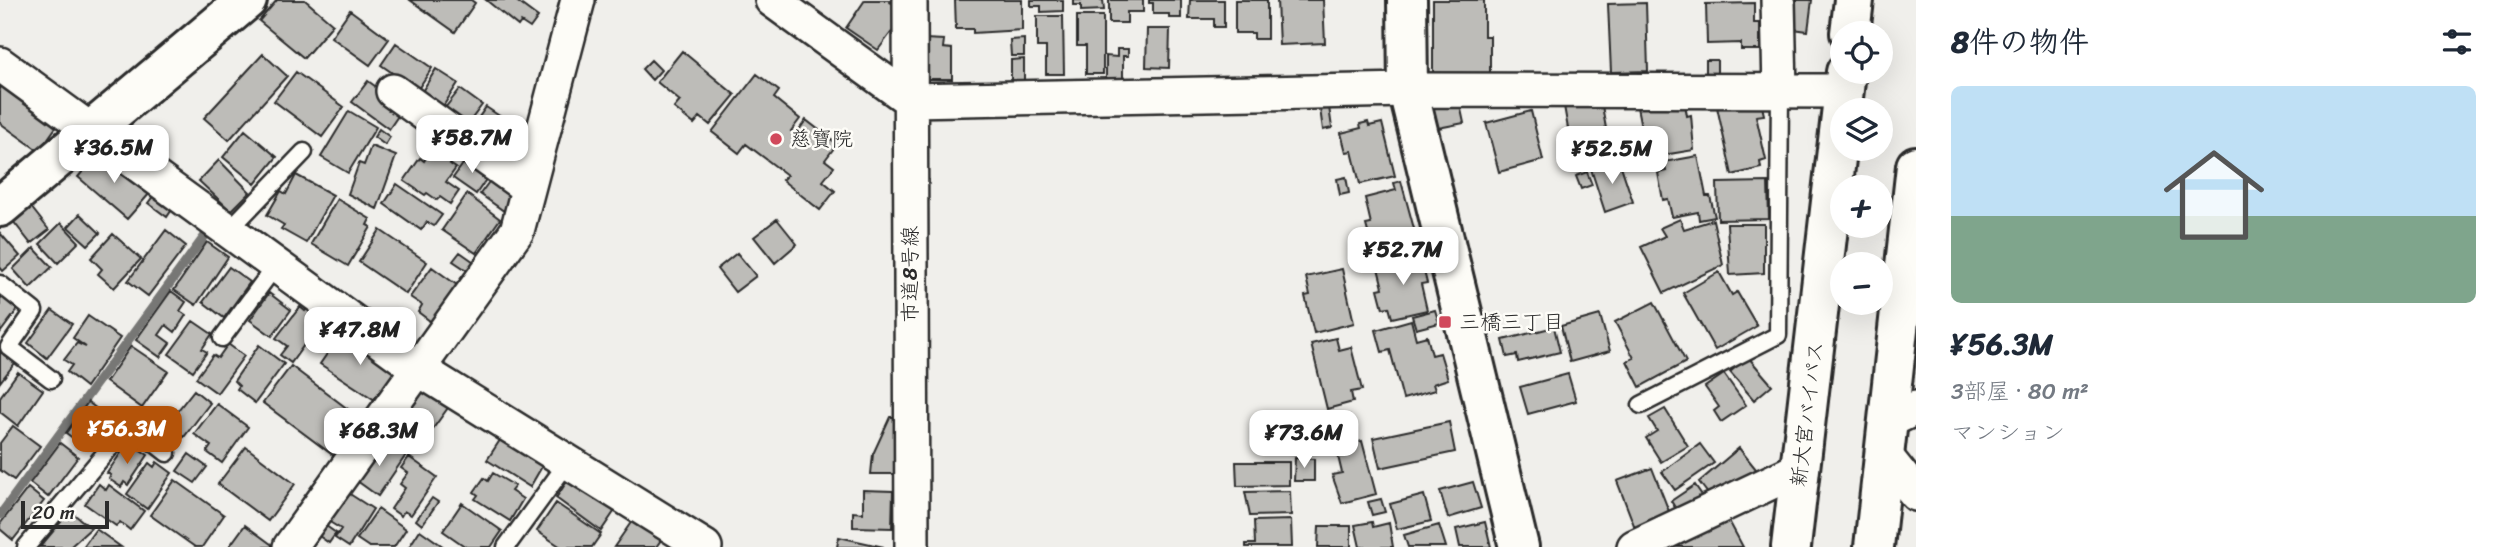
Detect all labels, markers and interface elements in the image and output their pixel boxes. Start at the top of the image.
text: 8件の物件 [1951,15,2089,69]
map controls [1830,21,1893,315]
button: locate [1830,21,1893,84]
icon: filters [2438,23,2476,61]
button: layers [1830,98,1893,161]
pin: ¥58.7M [415,116,529,175]
text: ¥58.7M [432,117,512,158]
place label: 慈寶院 [790,120,853,158]
pin: ¥36.5M [57,125,171,185]
text: ¥36.5M [75,127,153,168]
pin: ¥52.5M [1555,127,1669,186]
text: ¥52.5M [1572,128,1652,169]
marker: 慈寶院 [768,131,784,147]
icon: home [2151,132,2277,258]
button: + [1830,175,1893,238]
street label: 市道8号線 [891,226,929,322]
pin: ¥52.7M [1346,228,1460,287]
text: ¥52.7M [1364,229,1442,270]
button: − [1830,252,1893,315]
place label: 三橋三丁目 [1459,303,1564,341]
pin: ¥47.8M [303,308,417,367]
text: ¥47.8M [320,309,400,350]
marker: 三橋三丁目 [1437,314,1453,330]
text: ¥56.3M [1951,317,2053,371]
street label: 新大宮バイパス [1779,339,1835,489]
text: 3部屋 · 80 m² [1951,371,2089,412]
pin: ¥56.3M [70,406,184,466]
text: ¥56.3M [88,408,166,449]
pin: ¥68.3M [322,408,436,468]
text: ¥68.3M [340,410,418,451]
pin: ¥73.6M [1247,410,1361,470]
text: ¥73.6M [1265,412,1343,453]
text: マンション [1951,412,2065,453]
text: 20 m [32,496,75,529]
scale bar [21,498,108,530]

